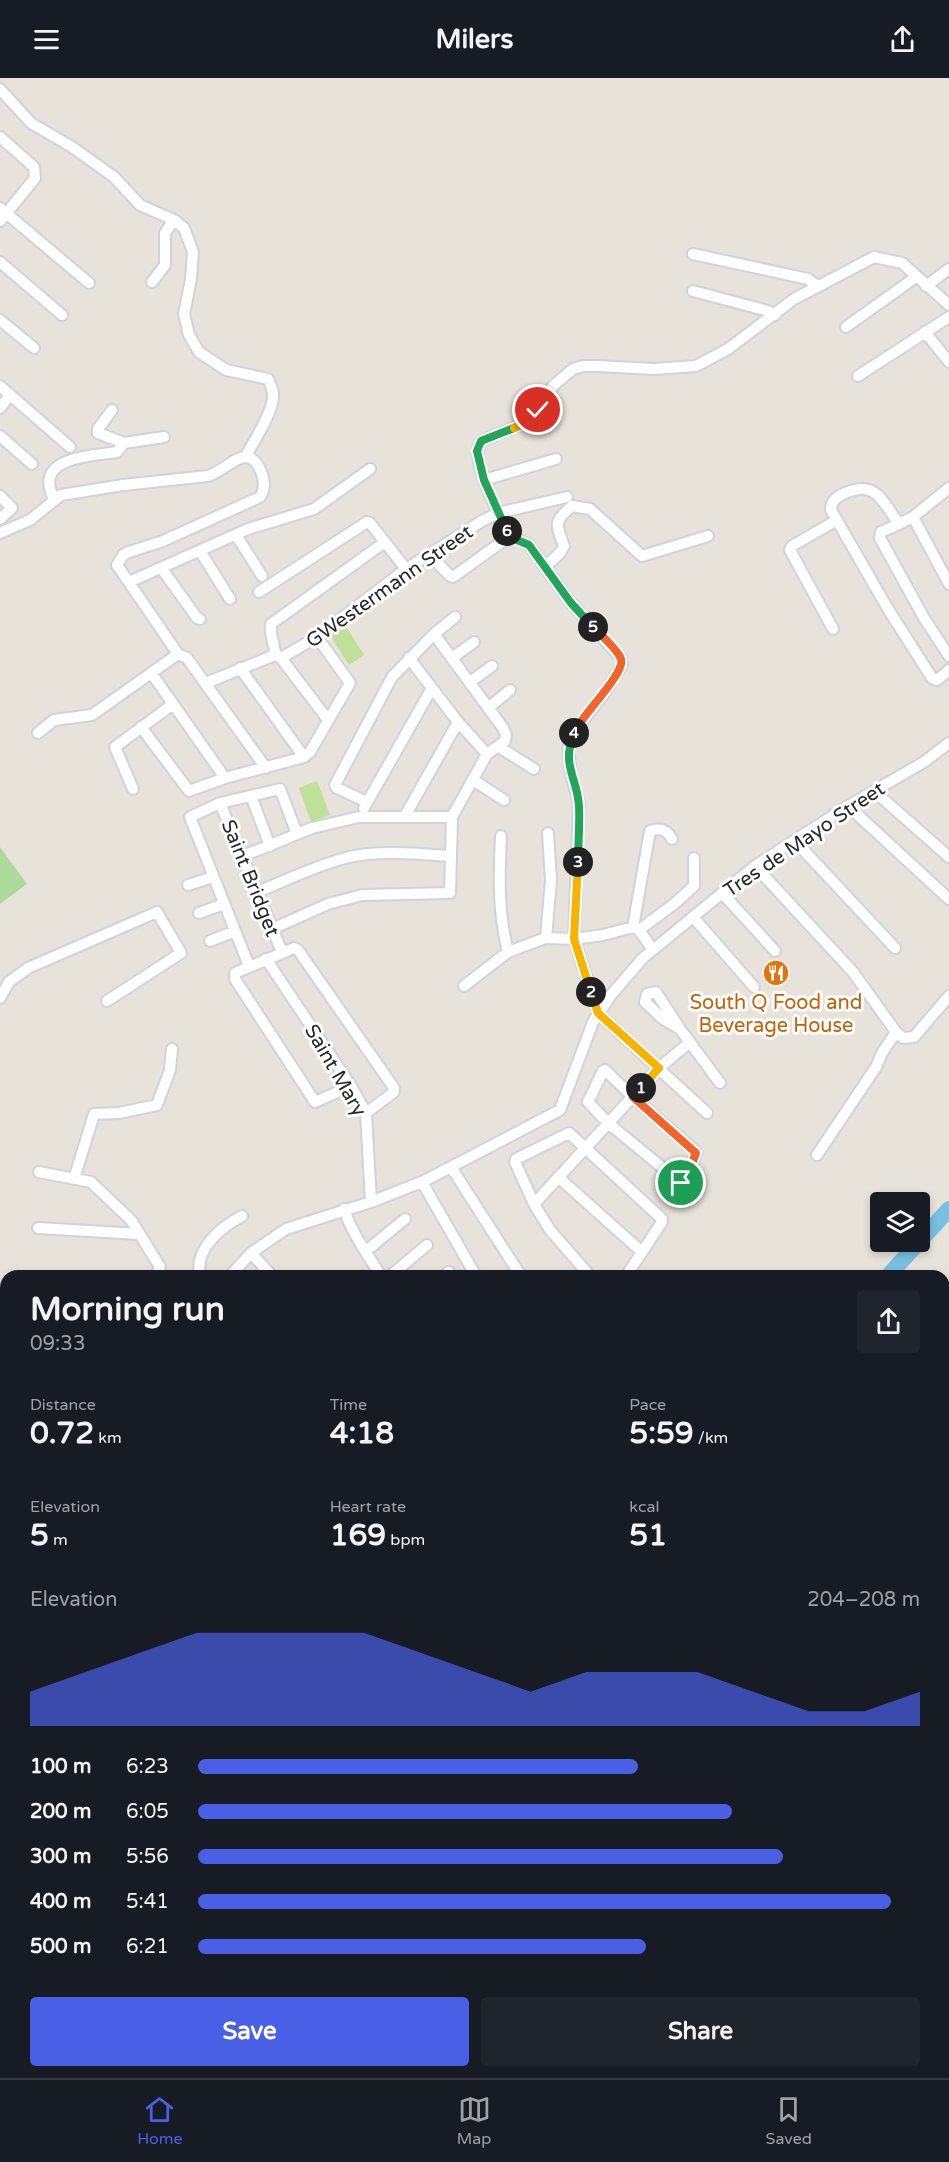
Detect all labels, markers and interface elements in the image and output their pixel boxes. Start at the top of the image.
icon: menu [30,23,63,56]
text: Milers [436,23,513,56]
icon: share [886,23,919,56]
pin [512,384,563,435]
icon: check [521,393,554,426]
pin: 6 [492,516,522,546]
street label: GWestermann Street [302,520,478,653]
text: 6 [502,521,512,541]
pin: 5 [578,612,608,642]
text: 5 [588,617,598,637]
pin: 4 [559,718,589,748]
text: 4 [569,723,579,743]
street label: Tres de Mayo Street [719,777,890,903]
street label: Saint Bridget [216,816,285,941]
pin: 3 [563,847,593,877]
text: 3 [573,852,583,872]
restaurant icon: South Q Food and Beverage House [761,958,791,988]
pin: 2 [576,977,606,1007]
text: 2 [586,982,596,1002]
place label: South Q Food and Beverage House [690,991,862,1038]
street label: Saint Mary [299,1020,371,1121]
pin: 1 [626,1073,656,1103]
text: 1 [636,1078,646,1098]
pin [655,1157,706,1208]
icon: arrive [664,1166,697,1199]
map controls [870,1192,930,1252]
button: layers [870,1192,930,1252]
text: Morning run [30,1290,225,1329]
button: share [857,1290,920,1353]
text: 09:33 [30,1332,85,1356]
text: Distance [30,1395,96,1415]
text: Time [330,1395,367,1415]
text: Pace [629,1395,666,1415]
text: 0.72 [30,1415,94,1452]
text: 4:18 [330,1415,394,1452]
text: 5:59 [629,1415,694,1452]
text: km [94,1428,122,1448]
text: /km [694,1428,728,1448]
text: Elevation [30,1497,100,1517]
text: Heart rate [330,1497,406,1517]
text: kcal [629,1497,659,1517]
text: 5 [30,1517,49,1554]
text: 169 [330,1517,386,1554]
text: 51 [629,1517,667,1554]
text: m [49,1530,68,1550]
text: bpm [386,1530,425,1550]
text: Elevation [30,1588,117,1612]
text: 204–208 m [807,1588,920,1612]
text: 100 m [30,1755,91,1779]
text: 6:23 [126,1755,169,1779]
text: 200 m [30,1800,91,1824]
text: 6:05 [126,1800,169,1824]
text: 300 m [30,1845,91,1869]
text: 5:56 [126,1845,169,1869]
text: 400 m [30,1890,91,1914]
text: 5:41 [126,1890,169,1914]
text: 500 m [30,1935,91,1959]
text: 6:21 [126,1935,169,1959]
button: Save [30,1997,469,2066]
button: Share [481,1997,920,2066]
tab: Home [137,2093,182,2149]
tab: Map [457,2093,491,2149]
tab: Saved [766,2093,812,2149]

